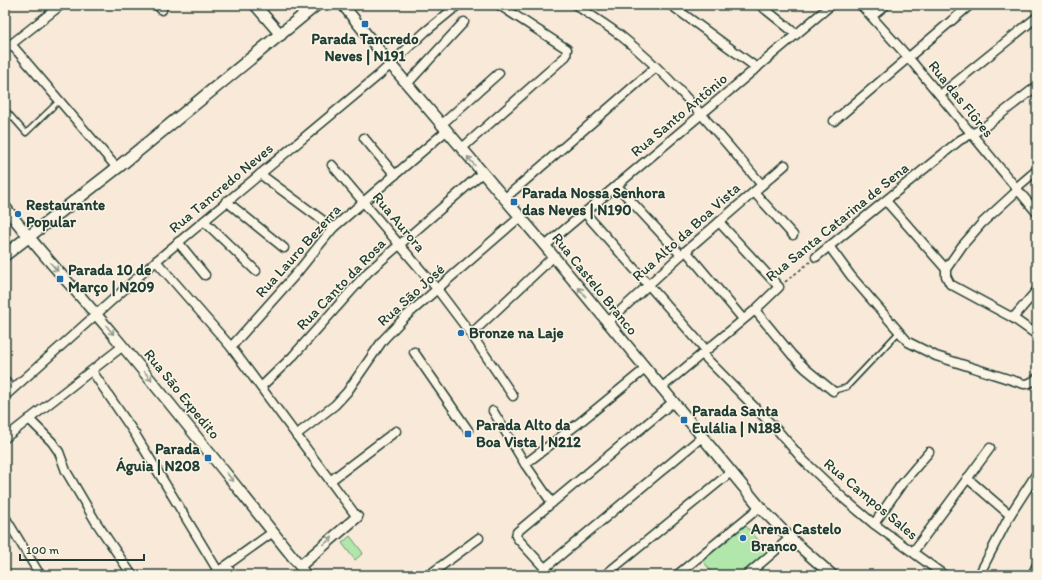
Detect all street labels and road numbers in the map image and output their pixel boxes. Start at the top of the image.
street label: Rua das Flôres [925,57,998,141]
street label: Rua Santo Antônio [627,69,731,161]
street label: Rua Tancredo Neves [165,139,277,237]
street label: Rua Santa Catarina de Sena [762,158,913,285]
street label: Rua Alto da Boa Vista [628,178,744,285]
street label: Rua Aurora [369,188,430,256]
street label: Rua Lauro Bezerra [251,200,345,301]
street label: Rua Castelo Branco [548,229,642,339]
street label: Rua Canto da Rosa [293,234,390,334]
street label: Rua São José [374,260,448,330]
street label: Rua São Expedito [140,345,224,443]
street label: Rua Campos Sales [820,454,922,544]

